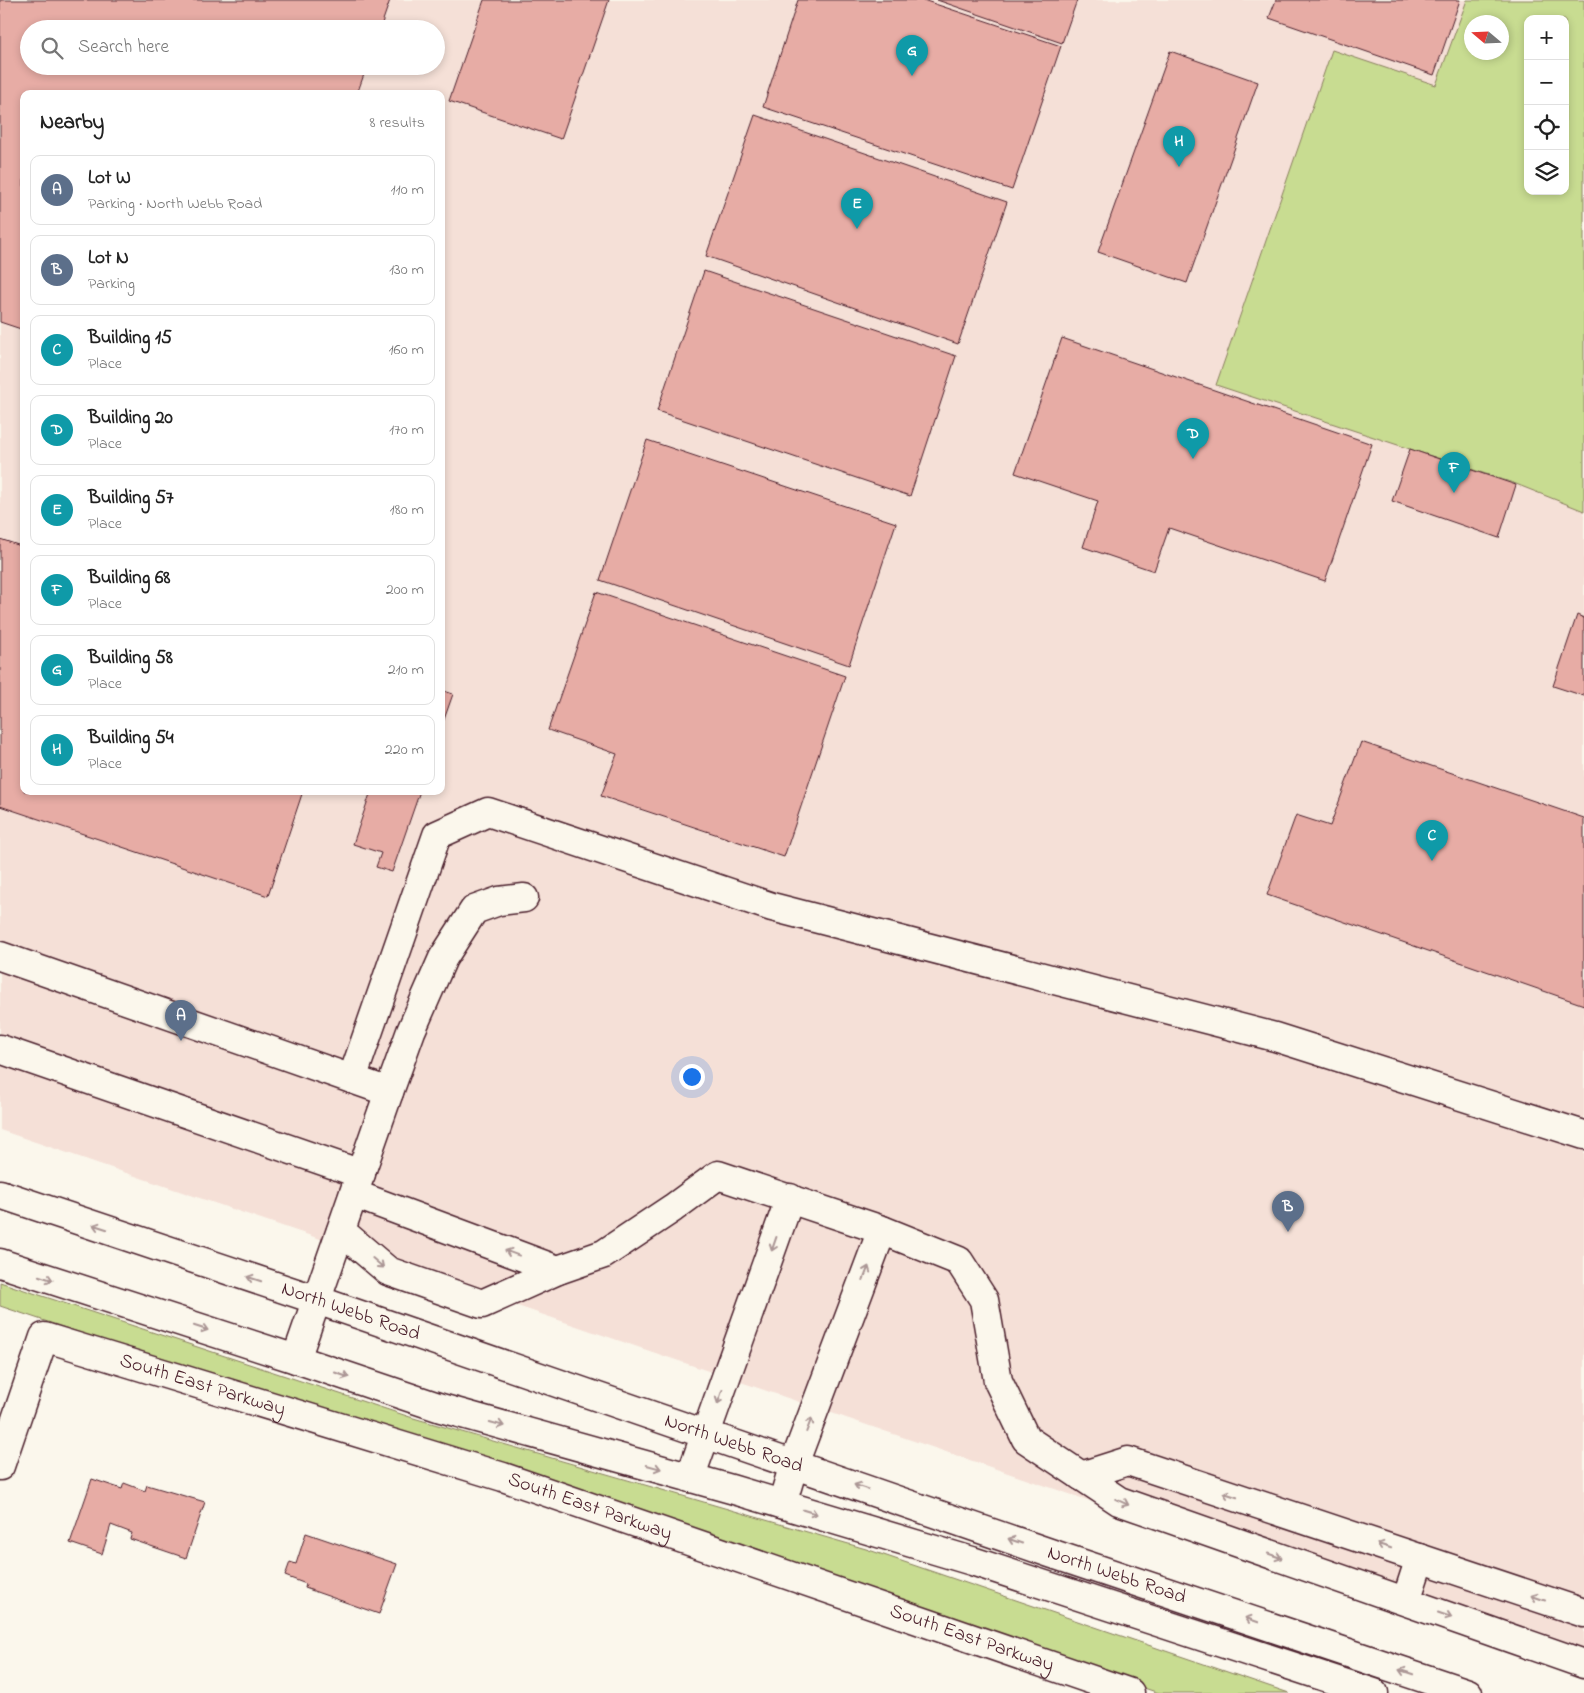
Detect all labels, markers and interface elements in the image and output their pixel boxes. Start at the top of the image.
north arrow [1464,15,1509,60]
map controls [1524,15,1569,195]
button: + [1524,15,1569,60]
search box [20,20,445,75]
icon: search [38,34,66,62]
text: Search here [78,34,169,61]
pin: G [896,35,928,76]
button: − [1524,60,1569,105]
button: locate [1524,105,1569,150]
text: Nearby [40,108,104,138]
text: 8 results [369,111,425,135]
pin: H [1163,126,1195,167]
button: layers [1524,150,1569,195]
text: Lot W [88,165,131,192]
text: A [52,178,62,202]
text: 110 m [390,178,424,202]
pin: E [841,188,873,229]
text: Parking · North Webb Road [88,192,262,216]
text: Lot N [88,245,129,272]
text: B [52,258,62,282]
text: 130 m [389,258,424,282]
text: Parking [88,272,135,296]
text: Building 15 [88,325,172,352]
text: C [53,338,61,362]
text: 160 m [389,338,424,362]
text: Place [88,352,122,376]
text: Building 20 [88,405,173,432]
text: D [51,418,63,442]
text: 170 m [389,418,424,442]
pin: D [1177,418,1209,459]
text: Place [88,432,122,456]
pin: F [1438,452,1470,493]
text: Building 57 [88,485,174,512]
text: E [52,498,62,522]
text: 180 m [390,498,424,522]
text: Place [88,512,122,536]
text: Building 68 [88,565,170,592]
text: F [52,578,62,602]
text: 200 m [386,578,424,602]
text: Place [88,592,122,616]
text: Building 58 [88,645,173,672]
text: G [52,658,62,682]
text: 210 m [388,658,424,682]
text: Place [88,672,122,696]
text: Building 54 [88,725,174,752]
text: H [52,738,62,762]
text: 220 m [385,738,424,762]
text: Place [88,752,122,776]
pin: C [1416,820,1448,861]
pin: A [165,1000,197,1041]
your location [679,1064,705,1090]
pin: B [1272,1191,1304,1232]
one-way arrow [93,1222,108,1231]
one-way arrow [769,1236,778,1251]
one-way arrow [505,1248,520,1257]
one-way arrow [371,1257,384,1268]
one-way arrow [862,1265,871,1281]
one-way arrow [247,1273,263,1283]
one-way arrow [38,1274,54,1283]
street label: North Webb Road [278,1275,424,1349]
one-way arrow [193,1324,208,1333]
street label: South East Parkway [116,1346,289,1424]
one-way arrow [334,1370,350,1380]
one-way arrow [715,1389,724,1405]
street label: North Webb Road [660,1406,807,1481]
one-way arrow [805,1418,814,1433]
one-way arrow [489,1420,505,1429]
one-way arrow [645,1463,661,1473]
street label: South East Parkway [504,1465,676,1549]
one-way arrow [853,1482,869,1492]
one-way arrow [1222,1489,1238,1499]
one-way arrow [1114,1497,1129,1507]
one-way arrow [801,1508,817,1518]
one-way arrow [1007,1535,1023,1545]
street label: North Webb Road [1043,1539,1190,1612]
one-way arrow [1376,1541,1392,1550]
one-way arrow [1267,1552,1283,1561]
one-way arrow [1530,1592,1546,1602]
street label: South East Parkway [886,1597,1058,1680]
one-way arrow [1437,1611,1453,1620]
one-way arrow [1244,1615,1260,1625]
one-way arrow [1398,1667,1414,1676]

